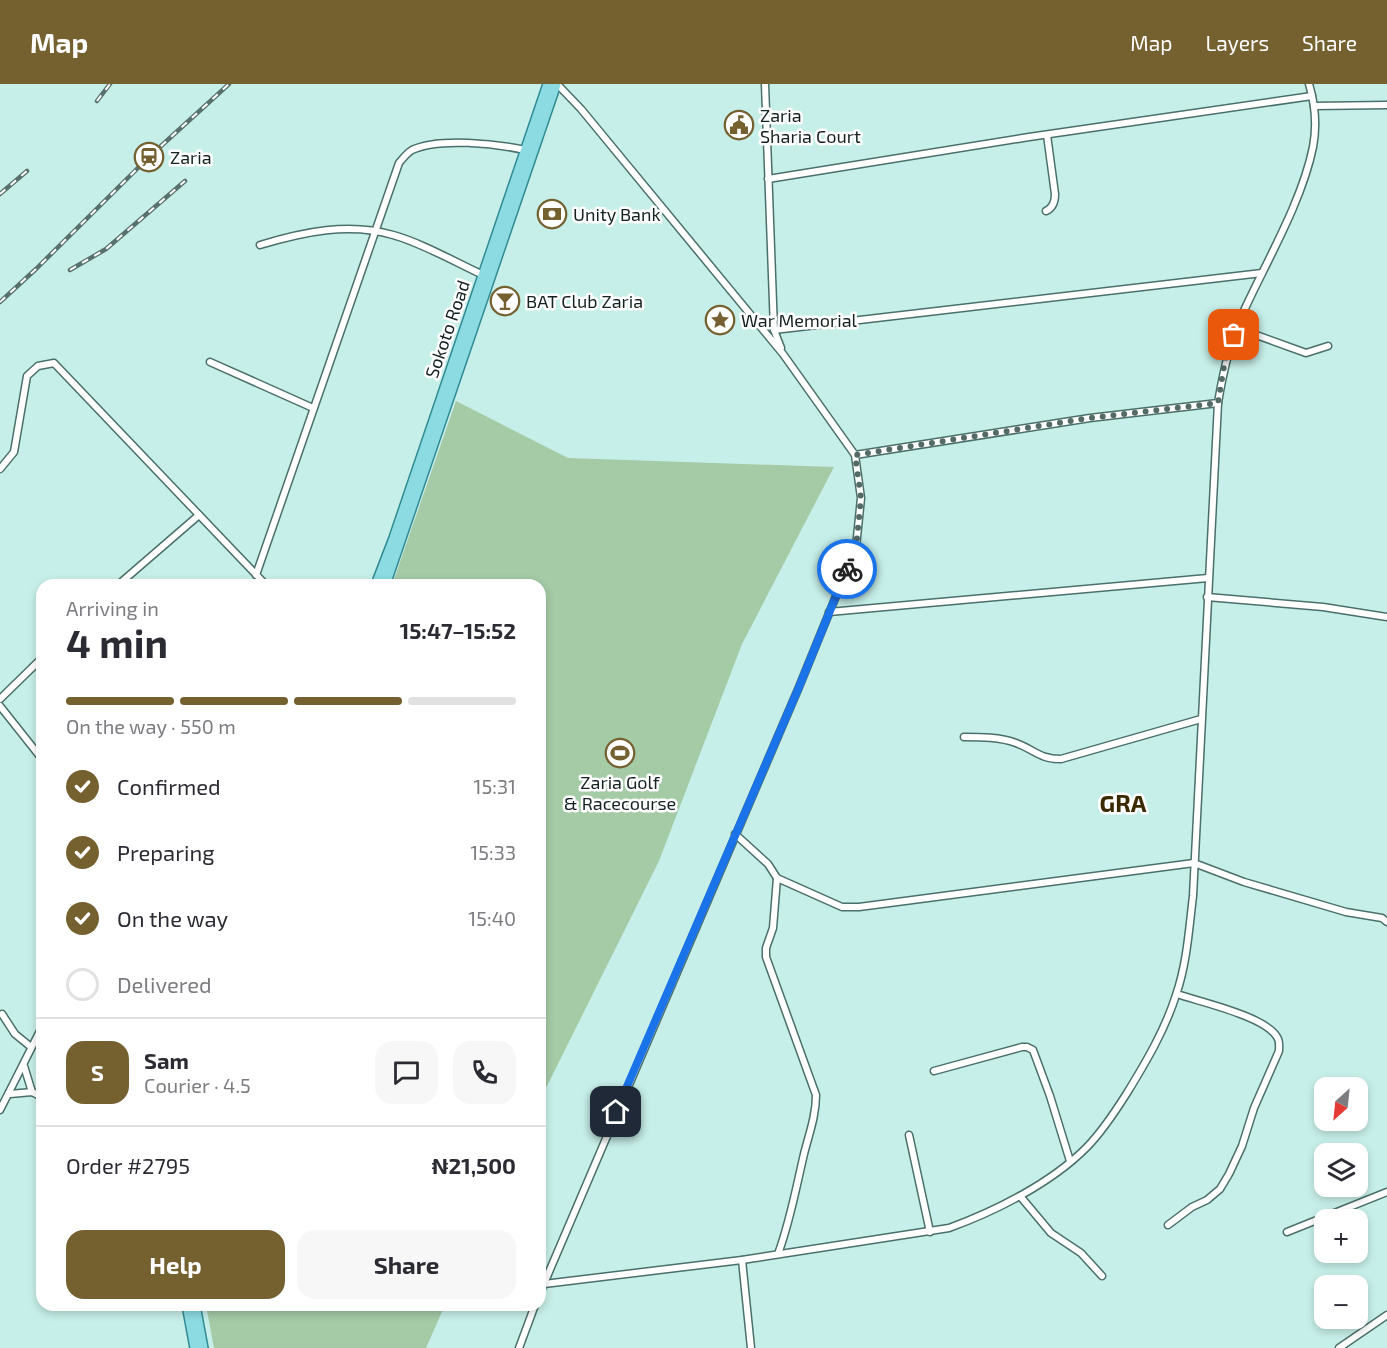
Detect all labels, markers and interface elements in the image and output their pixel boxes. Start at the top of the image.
text: Map [30,25,88,59]
text: Map [1130,30,1172,55]
text: Layers [1205,30,1269,55]
text: Share [1302,30,1357,55]
place label: Zaria Sharia Court [760,104,861,147]
public building icon: Zaria Sharia Court [723,109,755,141]
station icon: Zaria [133,141,165,173]
place label: Zaria [170,146,212,168]
bank icon: Unity Bank [536,198,568,230]
place label: Unity Bank [573,203,661,225]
street label: Sokoto Road [420,277,474,381]
bar icon: BAT Club Zaria [489,285,521,317]
place label: BAT Club Zaria [526,290,643,312]
place icon: War Memorial [704,304,736,336]
place label: War Memorial [741,309,858,331]
pin [1208,309,1259,360]
icon: bag [1217,318,1250,351]
courier [817,539,877,599]
icon: bike [831,553,864,586]
text: Arriving in [66,596,159,620]
text: 15:47–15:52 [400,617,516,643]
text: 4 min [66,619,168,666]
text: On the way · 550 m [66,714,236,738]
sports icon: Zaria Golf & Racecourse [604,737,636,769]
icon: check [66,770,99,803]
place label: Zaria Golf & Racecourse [564,771,676,814]
text: Confirmed [117,773,221,799]
text: 15:31 [474,774,516,798]
district label: GRA [1100,788,1147,817]
icon: check [66,836,99,869]
text: Preparing [117,839,215,865]
text: 15:33 [470,840,516,864]
icon: check [66,902,99,935]
text: On the way [117,905,228,931]
text: 15:40 [468,906,516,930]
text: Delivered [117,971,212,997]
button: chat [375,1041,438,1104]
button: phone [453,1041,516,1104]
text: Sam [144,1047,189,1073]
text: S [91,1059,104,1085]
text: Courier · 4.5 [144,1073,251,1097]
north arrow [1314,1077,1368,1131]
map controls [1314,1077,1368,1329]
pin [590,1086,641,1137]
icon: home [599,1095,632,1128]
button: layers [1314,1143,1368,1197]
text: Order #2795 [66,1152,190,1178]
text: ₦21,500 [431,1152,516,1178]
button: + [1314,1209,1368,1263]
button: Help [66,1230,285,1299]
button: Share [297,1230,516,1299]
button: − [1314,1275,1368,1329]

